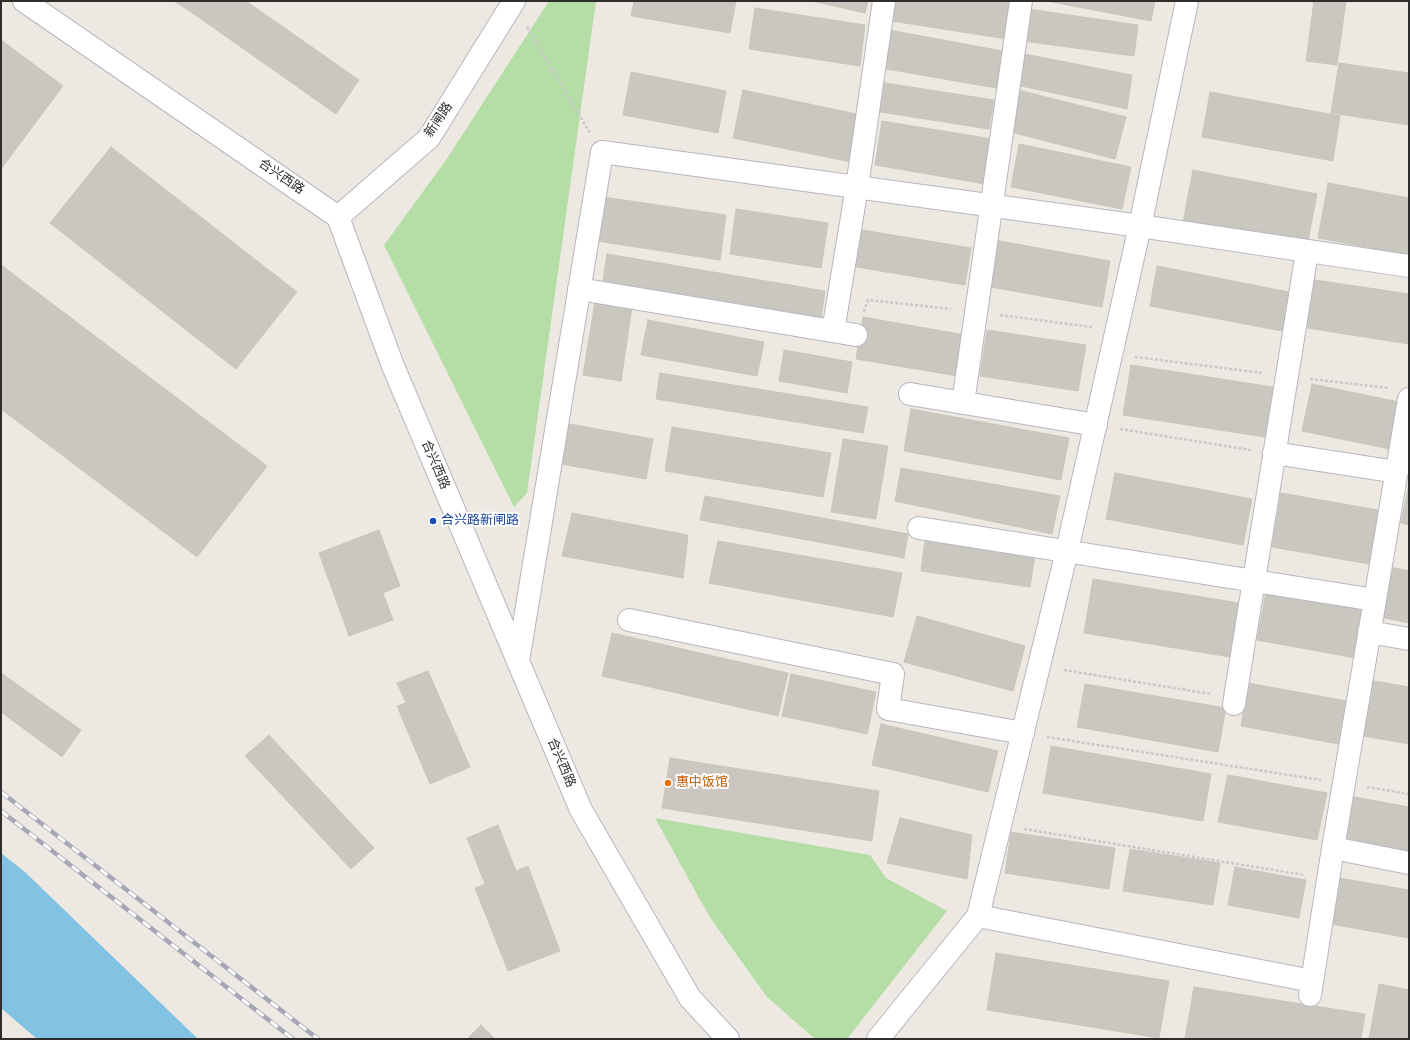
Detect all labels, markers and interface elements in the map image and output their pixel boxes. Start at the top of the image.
street label: 新闸路 [422,99,456,141]
street label: 合兴西路 [255,156,307,198]
street label: 合兴西路 [418,438,452,492]
place label: 合兴路新闸路 [441,513,519,529]
marker: 合兴路新闸路 [428,516,438,526]
street label: 合兴西路 [544,736,578,790]
place label: 惠中饭馆 [676,775,728,791]
marker: 惠中饭馆 [663,778,673,788]

